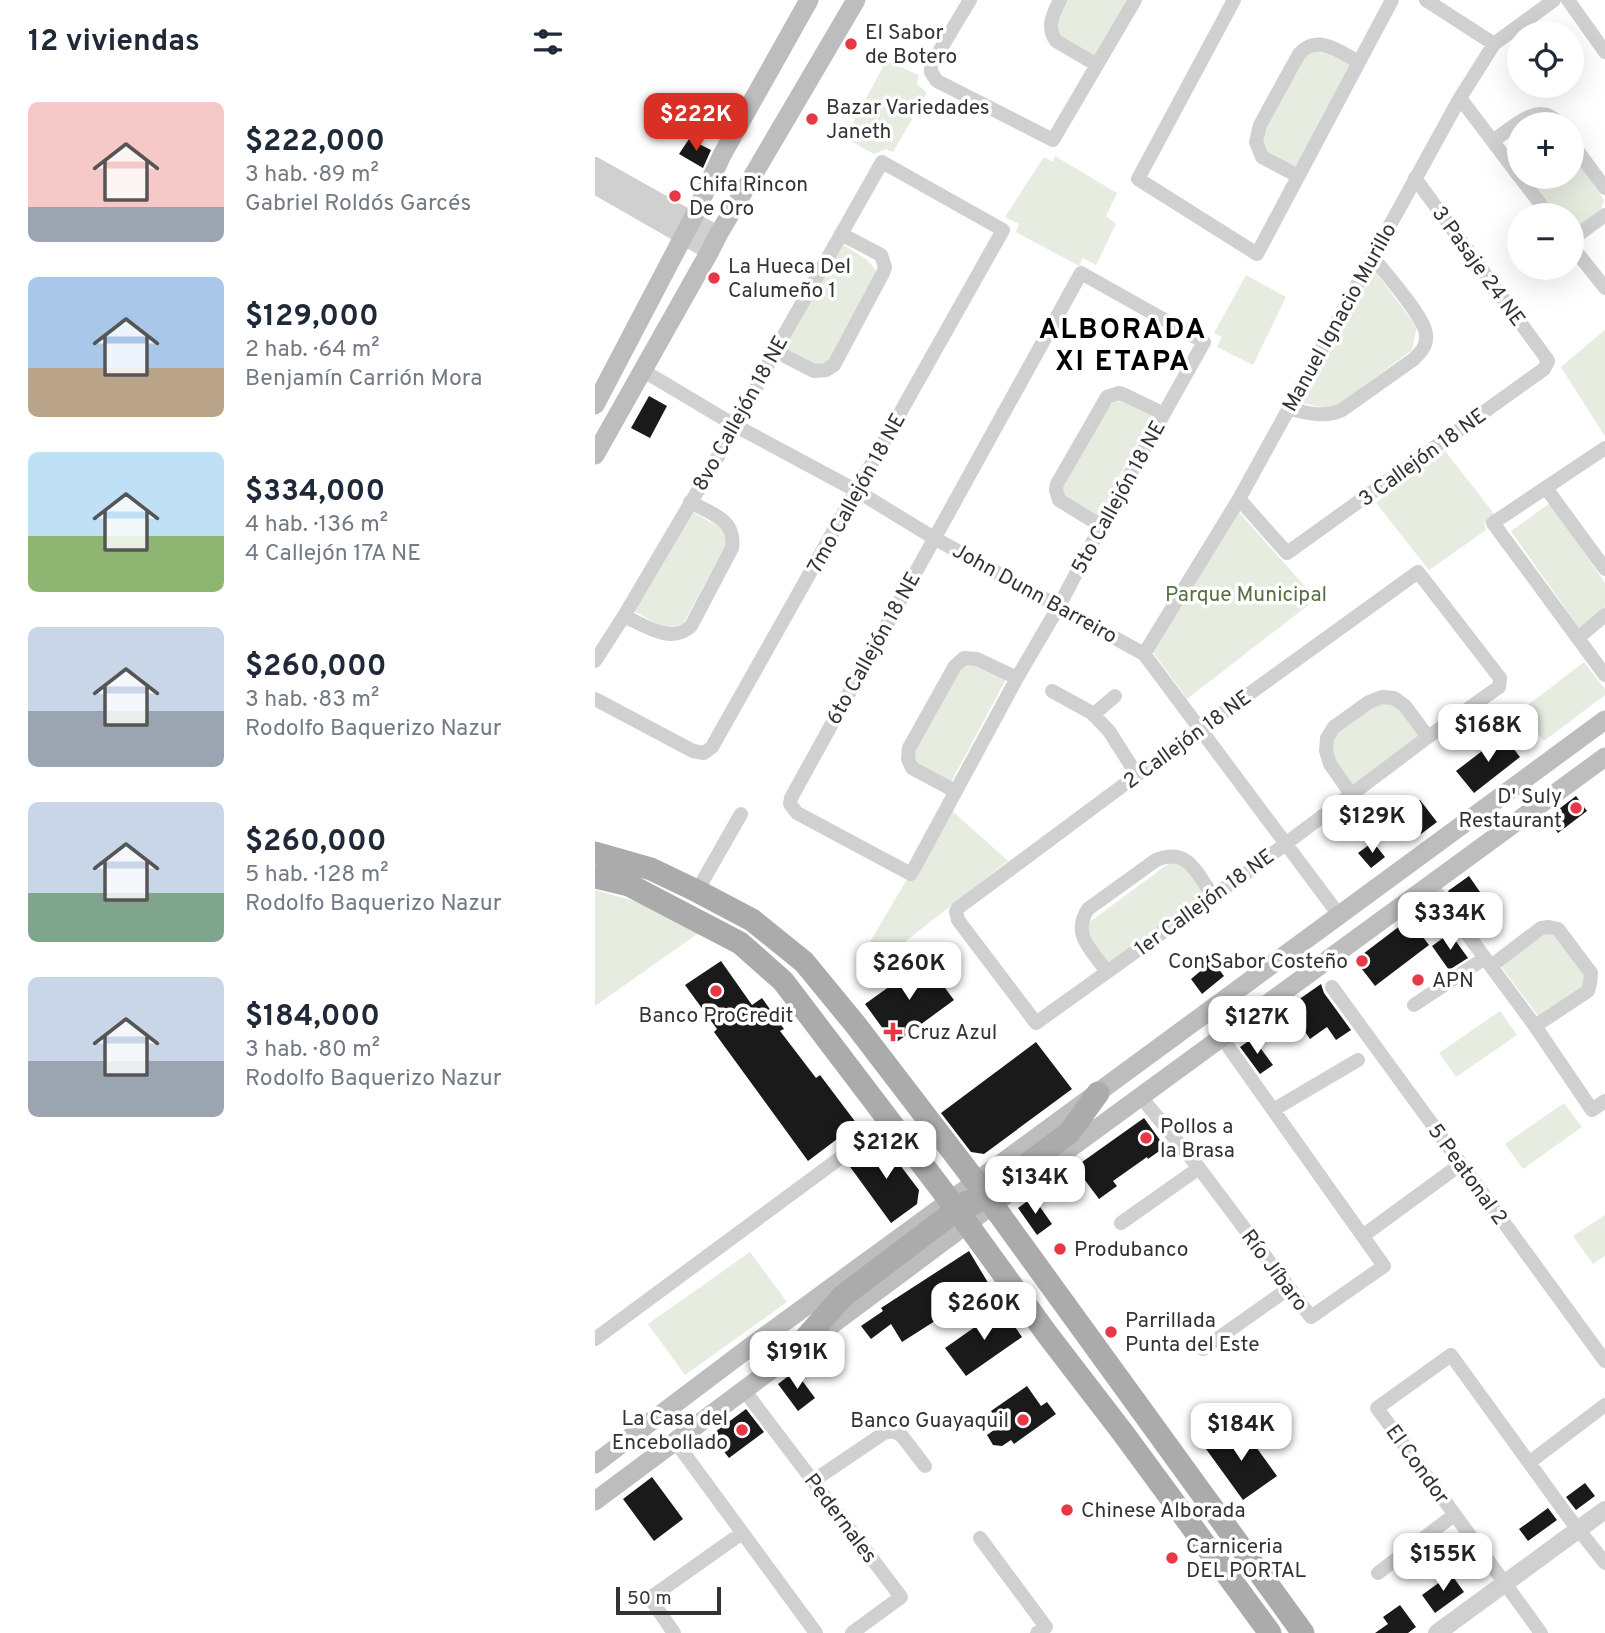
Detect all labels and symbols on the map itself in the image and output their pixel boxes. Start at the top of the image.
place label: El Sabor de Botero [865,20,957,71]
marker: El Sabor de Botero [843,36,859,52]
pin: $222K [647,94,745,153]
place label: Bazar Variedades Janeth [826,95,990,146]
marker: Bazar Variedades Janeth [804,111,820,127]
place label: Chifa Rincon De Oro [689,172,808,223]
marker: Chifa Rincon De Oro [667,188,683,204]
street label: 3 Pasaje 24 NE [1425,201,1531,332]
street label: Manuel Ignacio Murillo [1277,219,1403,417]
place label: La Hueca Del Calumeño 1 [728,254,851,305]
marker: La Hueca Del Calumeño 1 [706,270,722,286]
district label: ALBORADA XI ETAPA [1039,313,1207,381]
street label: 8vo Callejón 18 NE [687,331,795,496]
street label: 3 Callejón 18 NE [1354,403,1492,514]
street label: 7mo Callejón 18 NE [802,409,913,579]
street label: 5to Callejón 18 NE [1066,416,1173,579]
street label: John Dunn Barreiro [947,538,1121,651]
street label: 6to Callejón 18 NE [821,568,927,730]
park label: Parque Municipal [1165,582,1327,609]
street label: 2 Callejón 18 NE [1119,685,1257,796]
pin: $168K [1439,704,1537,764]
place label: D' Suly Restaurant [1459,784,1562,835]
pin: $129K [1323,796,1421,855]
marker: D' Suly Restaurant [1568,800,1584,816]
street label: 1er Callejón 18 NE [1130,843,1280,963]
pin: $334K [1401,892,1499,952]
pin: $260K [860,942,958,1002]
place label: Con Sabor Costeño [1168,949,1348,976]
marker: Con Sabor Costeño [1354,953,1370,969]
place label: APN [1432,968,1474,995]
marker: APN [1410,972,1426,988]
marker: Banco ProCredit [708,983,724,999]
pin: $127K [1208,996,1306,1056]
place label: Banco ProCredit [638,1003,794,1030]
place label: Cruz Azul [907,1020,997,1047]
marker: Cruz Azul [885,1024,901,1040]
place label: Pollos a la Brasa [1160,1114,1235,1165]
street label: 5 Peatonal 2 [1421,1119,1513,1231]
pin: $212K [837,1122,935,1181]
marker: Pollos a la Brasa [1138,1130,1154,1146]
pin: $134K [986,1156,1084,1216]
street label: Río Jíbaro [1234,1225,1313,1317]
place label: Produbanco [1074,1237,1189,1264]
marker: Produbanco [1052,1241,1068,1257]
pin: $260K [935,1282,1033,1342]
place label: Parrillada Punta del Este [1125,1308,1260,1359]
marker: Parrillada Punta del Este [1103,1324,1119,1340]
pin: $191K [748,1332,846,1391]
pin: $184K [1192,1404,1290,1463]
place label: La Casa del Encebollado [612,1406,728,1457]
place label: Banco Guayaquil [850,1408,1009,1435]
marker: Banco Guayaquil [1015,1412,1031,1428]
street label: El Condor [1379,1420,1455,1510]
marker: La Casa del Encebollado [734,1422,750,1438]
street label: Pedernales [797,1469,882,1569]
place label: Chinese Alborada [1081,1498,1245,1525]
marker: Chinese Alborada [1059,1502,1075,1518]
place label: Carniceria DEL PORTAL [1186,1534,1307,1585]
pin: $155K [1394,1534,1492,1593]
marker: Carniceria DEL PORTAL [1164,1550,1180,1566]
scale bar [616,1584,721,1616]

